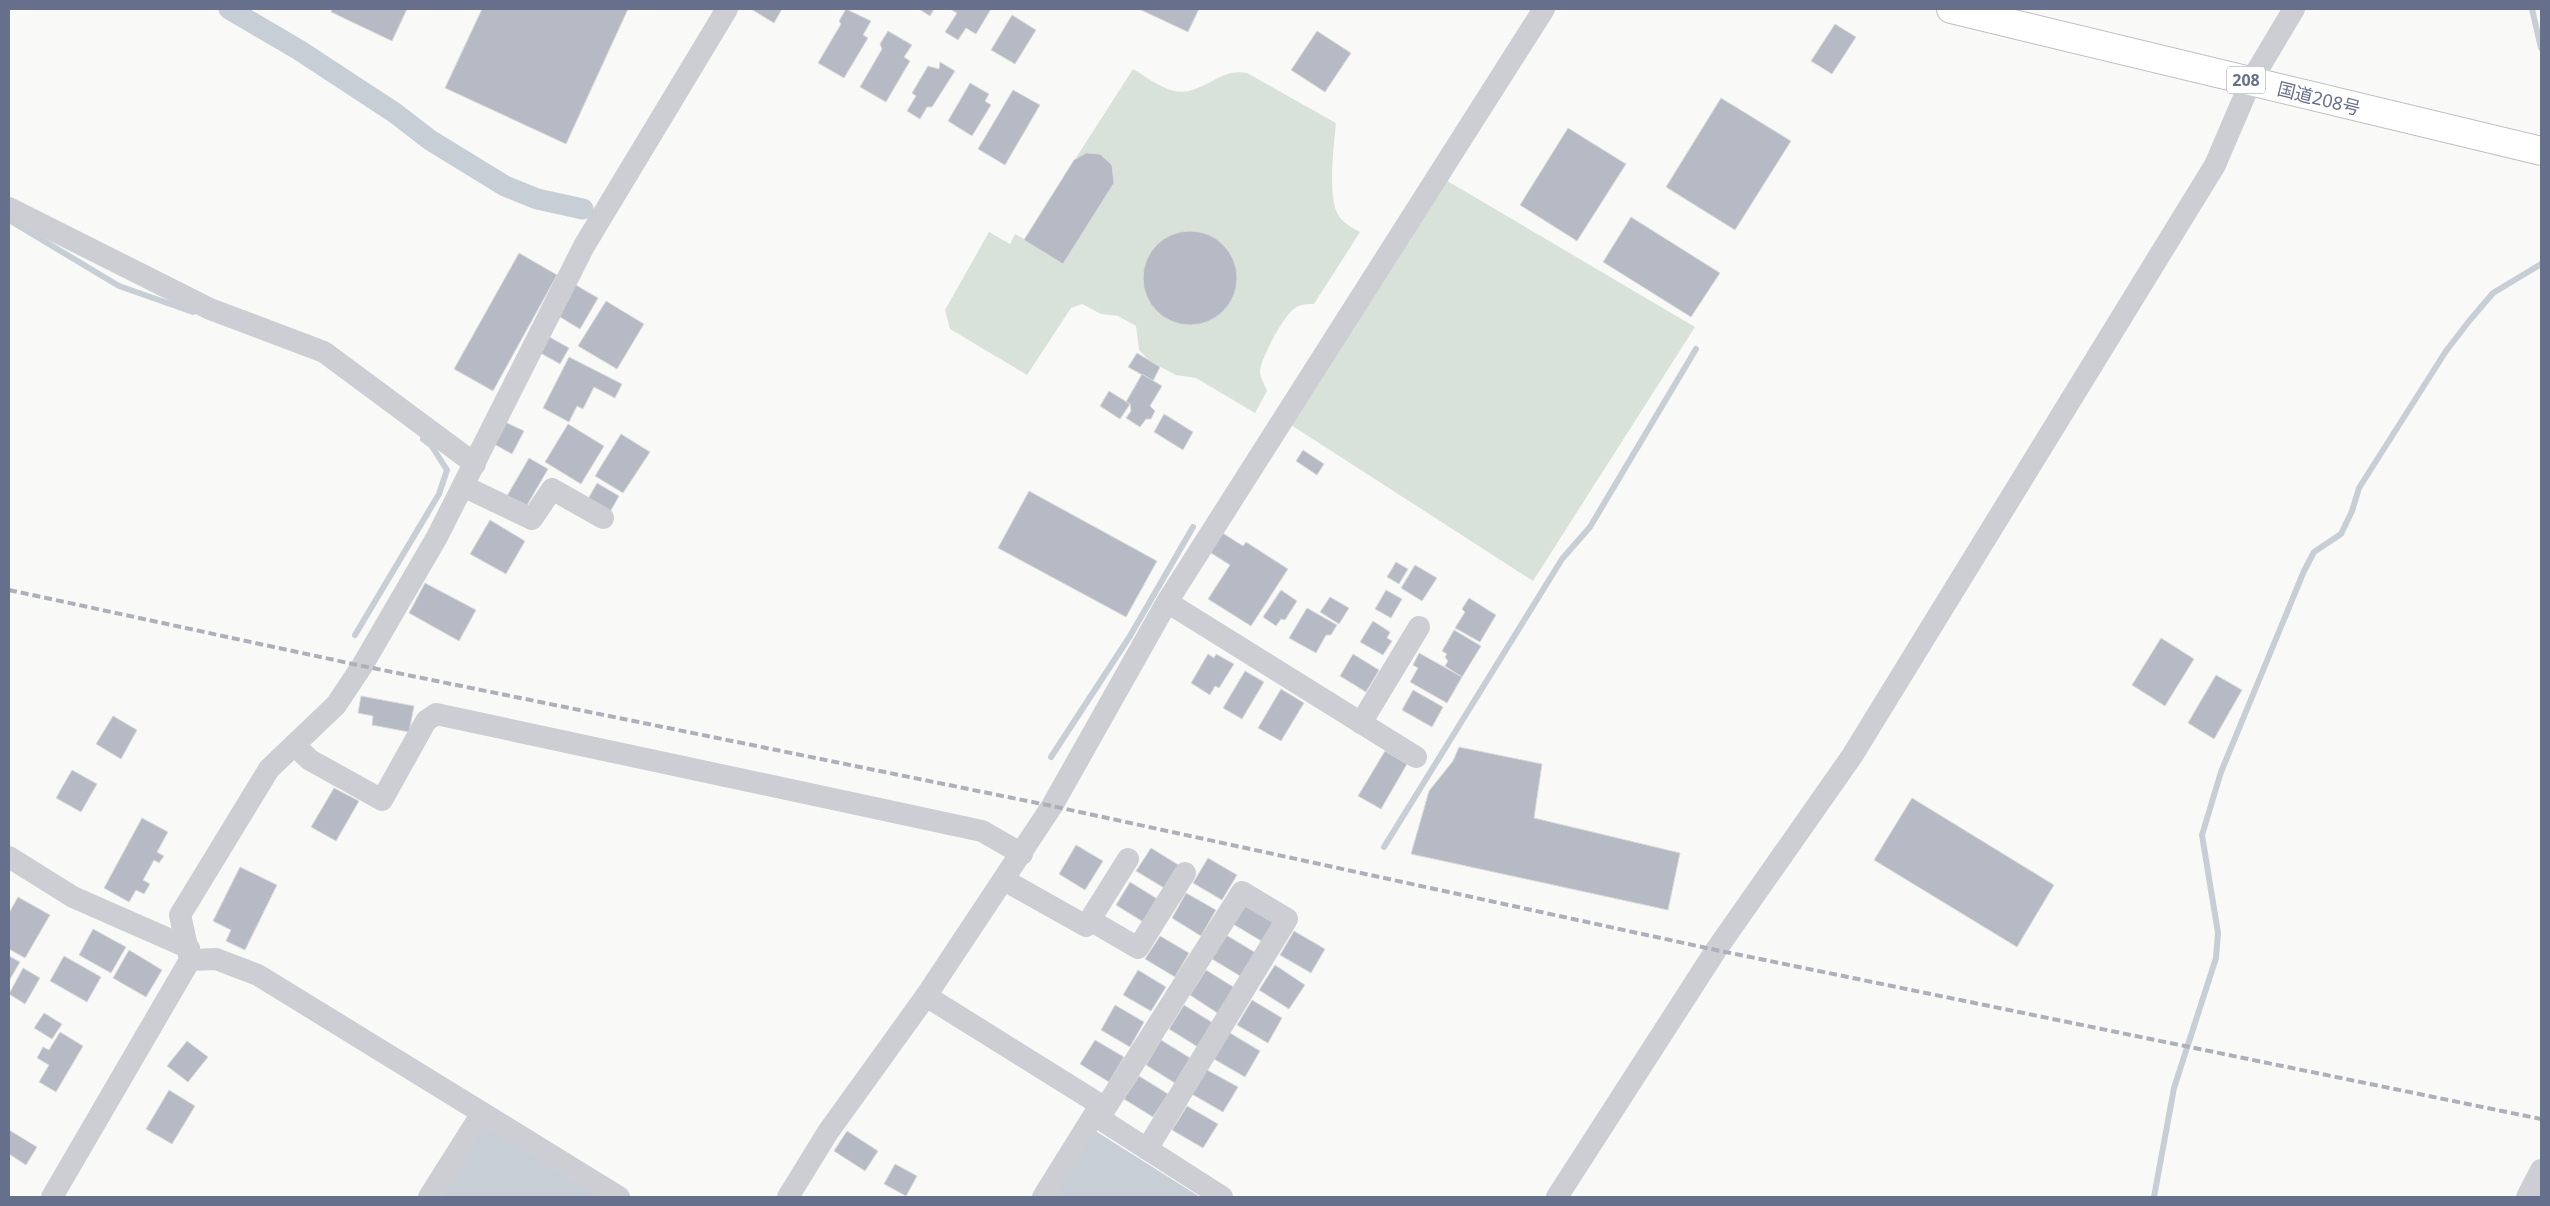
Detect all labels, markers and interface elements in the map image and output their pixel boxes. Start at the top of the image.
road number: 208 [2227,66,2265,94]
street label: 国道208号 [2275,76,2363,120]

